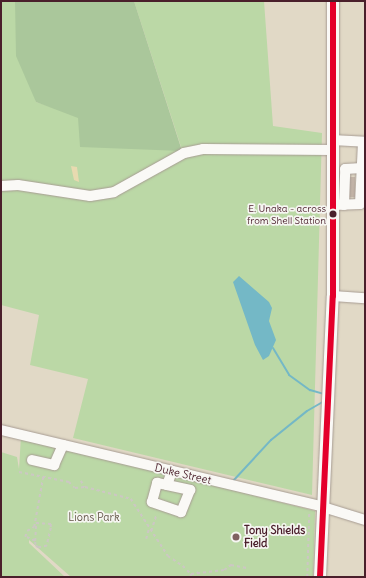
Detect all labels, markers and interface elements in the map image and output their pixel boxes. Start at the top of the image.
place label: E. Unaka - across from Shell Station [247,202,326,226]
marker: E. Unaka - across from Shell Station [328,209,338,219]
street label: Duke Street [153,461,213,487]
park label: Lions Park [68,510,120,524]
place label: Tony Shields Field [244,524,305,550]
marker: Tony Shields Field [231,532,241,542]

